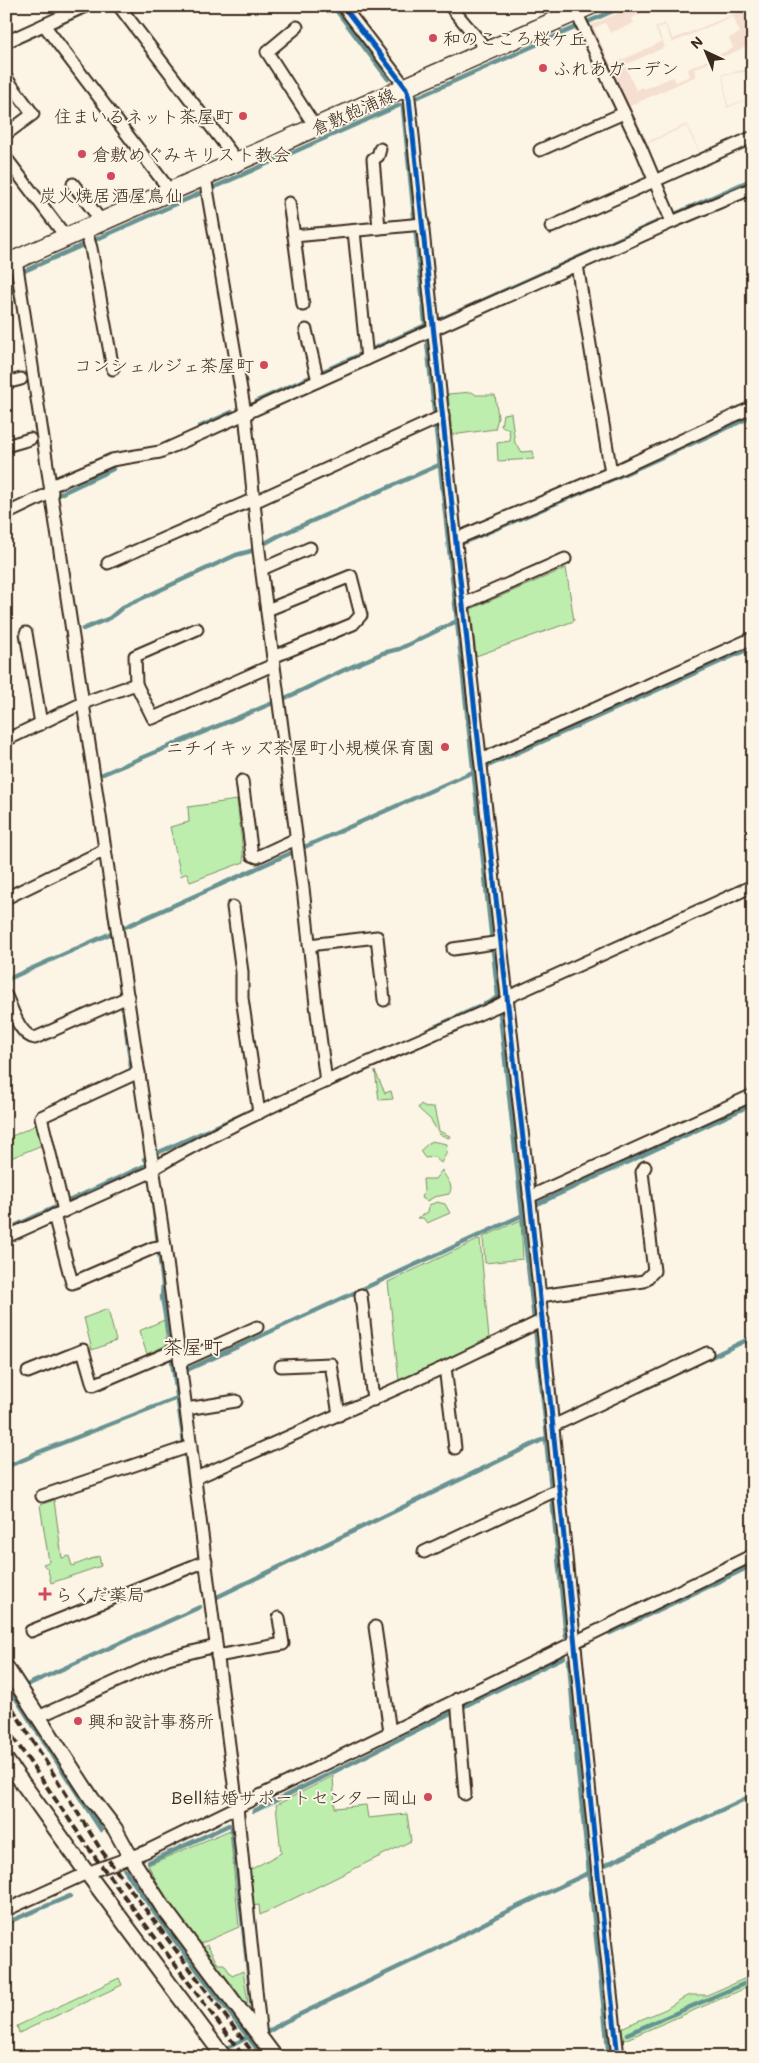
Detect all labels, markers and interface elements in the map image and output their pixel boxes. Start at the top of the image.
place label: 和のこころ桜ケ丘 [443,26,587,50]
north arrow [682,28,732,78]
marker: 和のこころ桜ケ丘 [427,32,439,44]
text: N [686,32,707,53]
place label: ふれあガーデン [553,56,679,80]
marker: ふれあガーデン [537,62,549,74]
street label: 倉敷飽浦線 [307,82,399,140]
place label: 住まいるネット茶屋町 [54,104,233,128]
marker: 住まいるネット茶屋町 [237,110,249,122]
place label: 倉敷めぐみキリスト教会 [92,142,291,166]
marker: 倉敷めぐみキリスト教会 [76,148,88,160]
marker: 炭火焼居酒屋鳥仙 [105,170,117,182]
place label: 炭火焼居酒屋鳥仙 [39,183,183,207]
place label: コンシェルジェ茶屋町 [74,353,254,377]
marker: コンシェルジェ茶屋町 [258,359,270,371]
place label: ニチイキッズ茶屋町小規模保育園 [166,735,435,759]
marker: ニチイキッズ茶屋町小規模保育園 [439,741,451,753]
district label: 茶屋町 [163,1333,223,1359]
place label: らくだ薬局 [55,1582,145,1606]
marker: らくだ薬局 [39,1588,51,1600]
place label: 興和設計事務所 [88,1709,214,1733]
marker: 興和設計事務所 [72,1715,84,1727]
place label: Bell結婚サポートセンター岡山 [171,1785,418,1809]
marker: Bell結婚サポートセンター岡山 [422,1791,434,1803]

